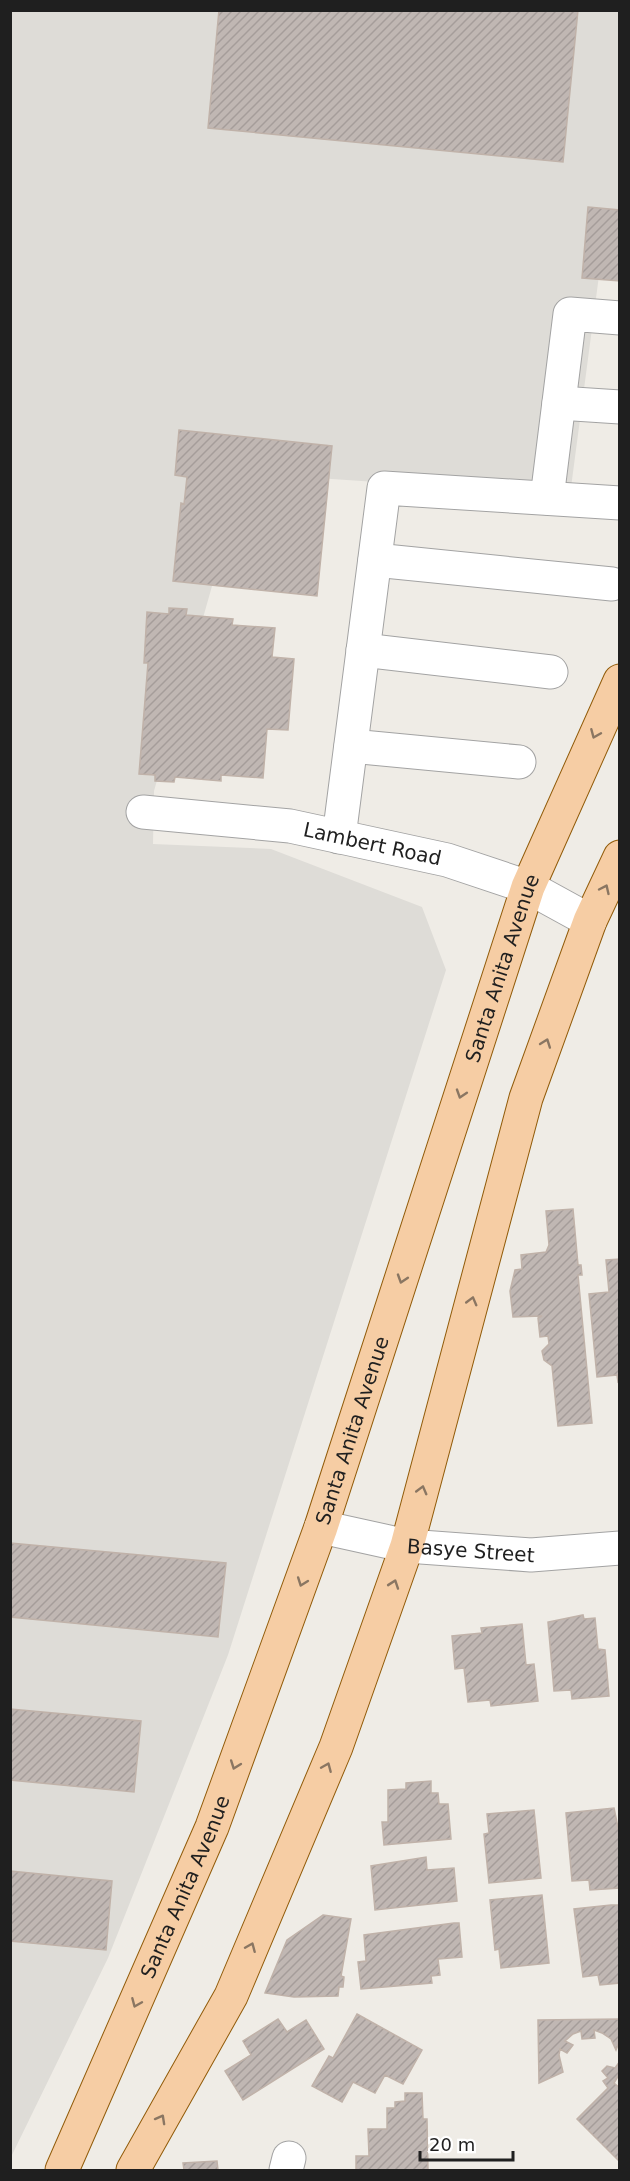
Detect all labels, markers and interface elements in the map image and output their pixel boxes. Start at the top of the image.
one-way arrow [590,728,602,739]
street label: Lambert Road [301,817,444,870]
street label: Santa Anita Avenue [460,870,544,1065]
one-way arrow [597,885,609,896]
one-way arrow [539,1038,552,1049]
one-way arrow [456,1088,468,1099]
one-way arrow [396,1273,409,1284]
one-way arrow [465,1297,477,1307]
street label: Santa Anita Avenue [311,1333,394,1528]
one-way arrow [415,1485,427,1496]
street label: Basye Street [406,1534,535,1567]
one-way arrow [296,1576,309,1587]
one-way arrow [386,1579,399,1590]
one-way arrow [230,1759,243,1770]
one-way arrow [320,1763,332,1774]
street label: Santa Anita Avenue [135,1792,235,1982]
one-way arrow [244,1942,256,1953]
one-way arrow [131,1997,143,2008]
one-way arrow [154,2115,165,2126]
scale bar [420,2124,513,2162]
text: 20 m [429,2134,475,2155]

